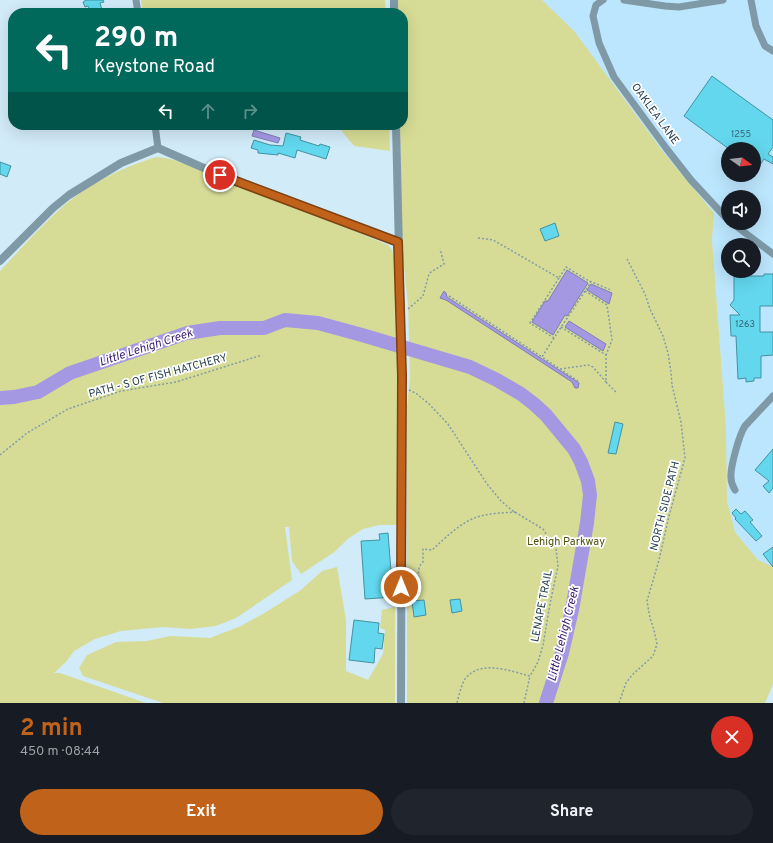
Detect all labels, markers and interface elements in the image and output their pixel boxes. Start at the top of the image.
text: 290 m [94,21,178,57]
icon: left [28,24,80,76]
text: Keystone Road [94,56,215,79]
street label: OAKLEA LANE [628,81,682,147]
icon: left [155,100,177,122]
icon: ahead [197,100,219,122]
icon: right [239,100,261,122]
house number: 1255 [731,129,751,140]
north arrow [721,142,761,182]
map controls [721,142,761,278]
pin [203,158,237,192]
icon: arrive [209,164,231,186]
button: sound [721,190,761,230]
button: search [721,238,761,278]
house number: 1263 [735,319,755,330]
water label: Little Lehigh Creek [97,325,196,371]
street label: PATH - S OF FISH HATCHERY [87,351,229,401]
street label: NORTH SIDE PATH [647,460,683,552]
park label: Lehigh Parkway [527,535,605,549]
position arrow [380,566,422,608]
street label: LENAPE TRAIL [528,569,556,643]
water label: Little Lehigh Creek [544,584,584,683]
text: 2 min [20,714,83,744]
button: close [711,716,753,758]
text: 450 m · 08:44 [20,744,100,760]
button: Exit [20,789,383,835]
button: Share [391,789,753,835]

